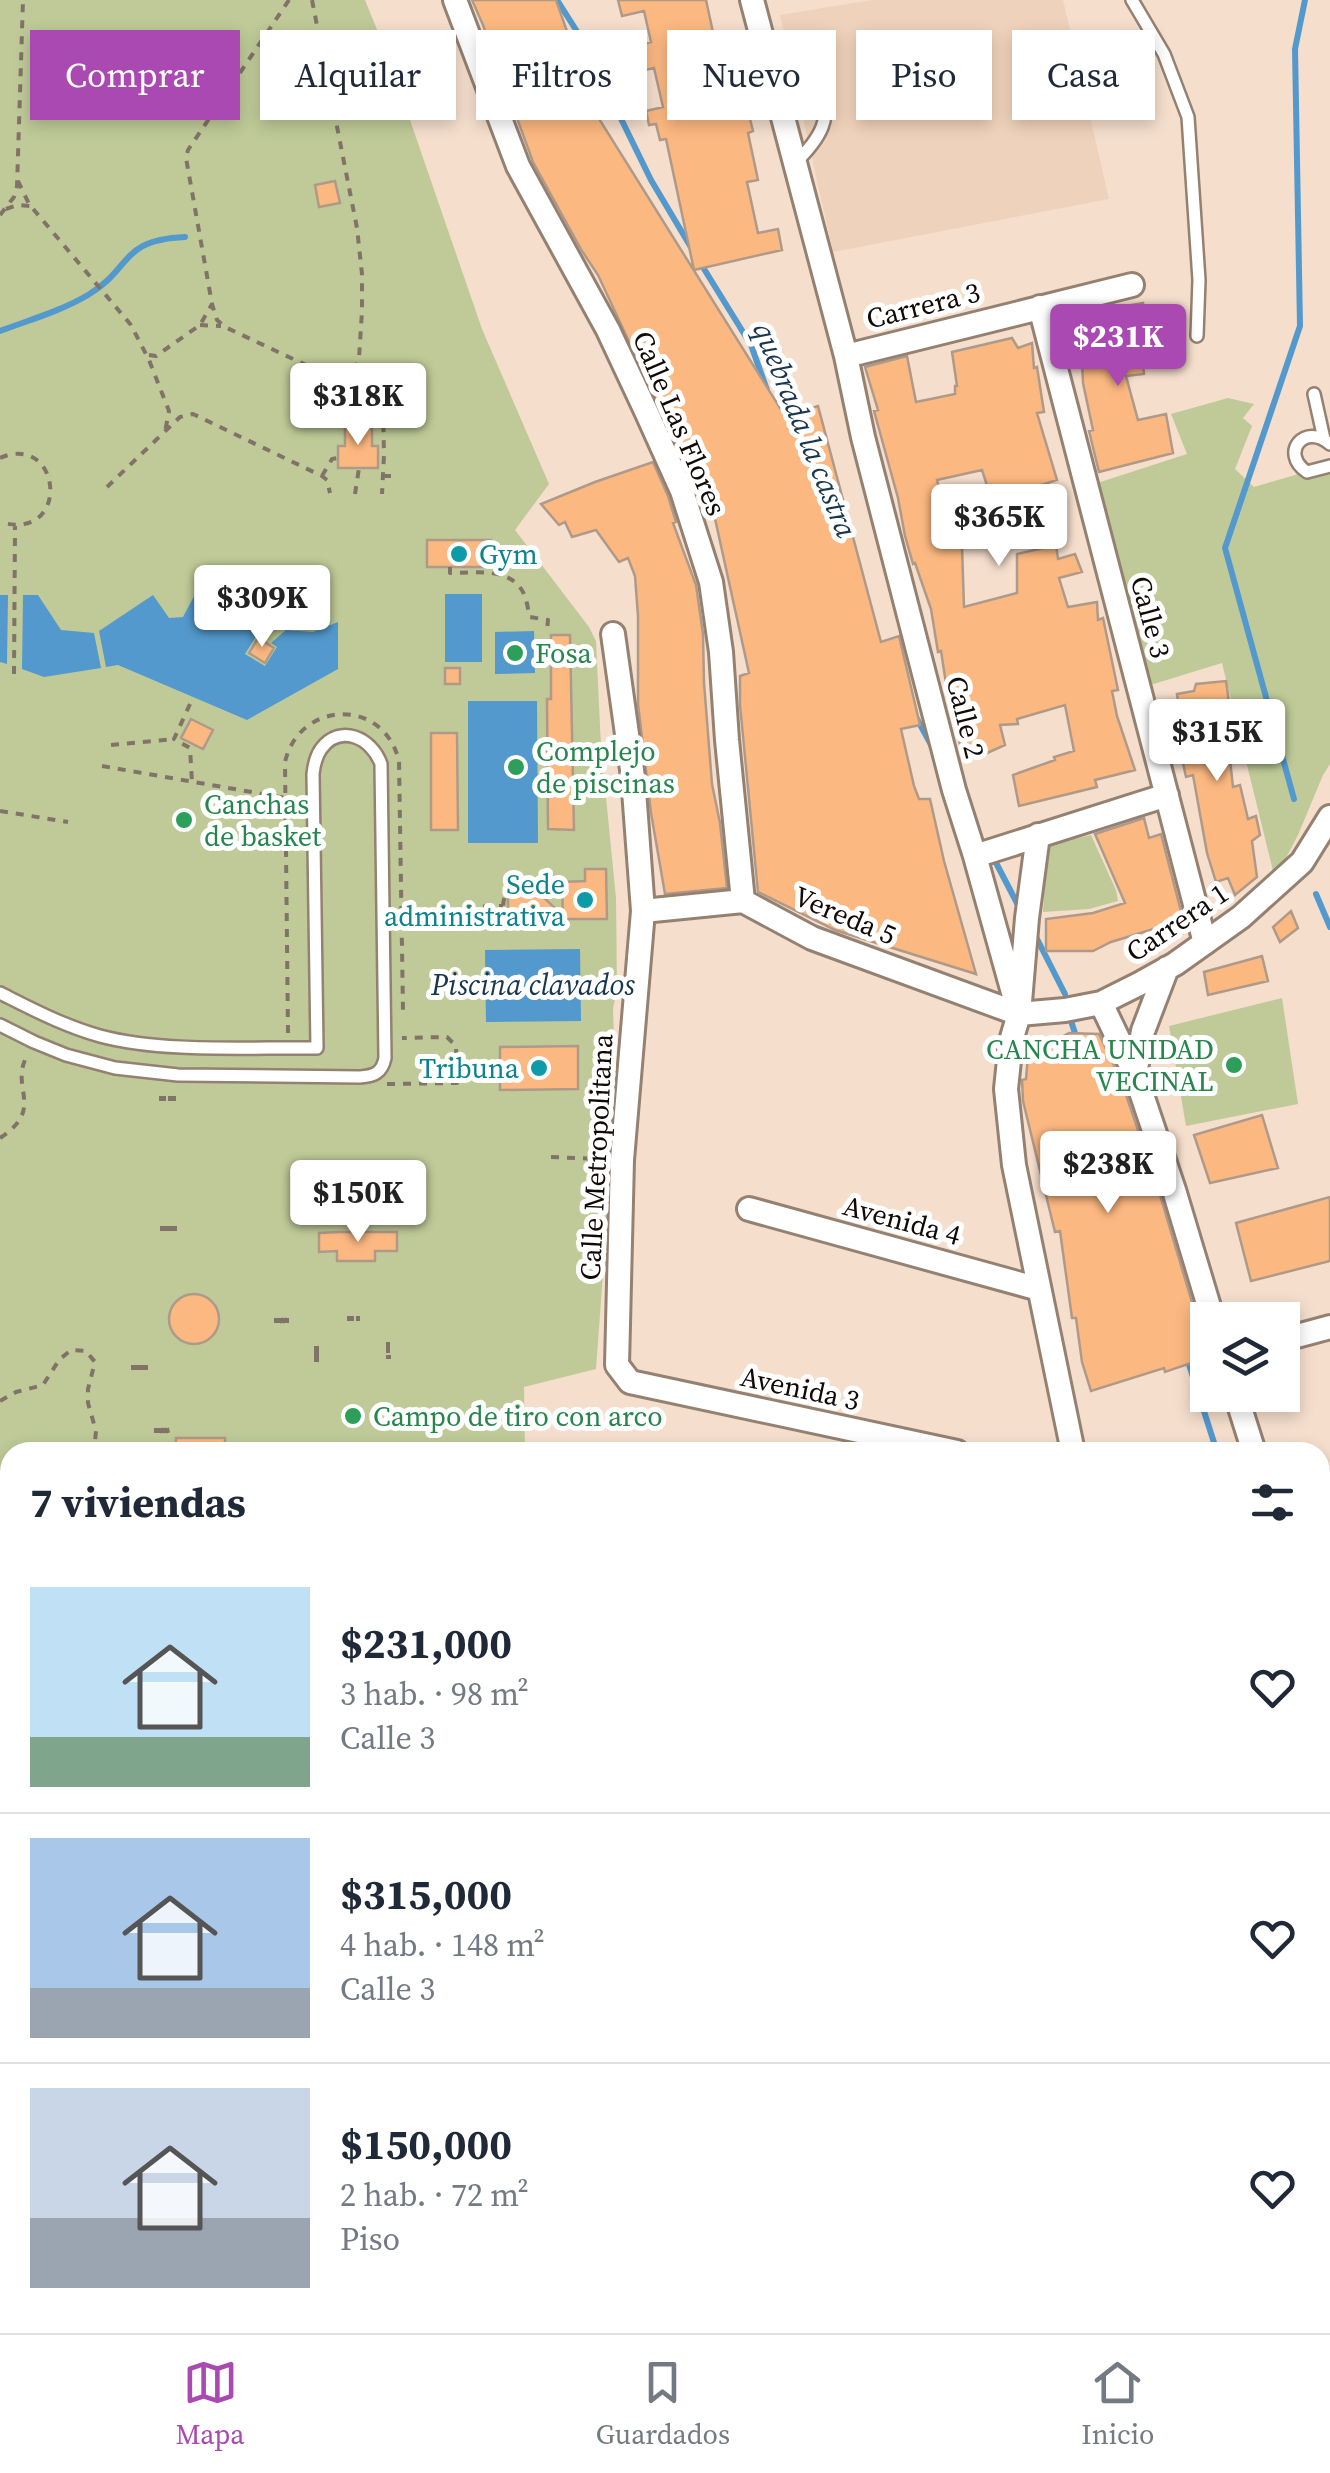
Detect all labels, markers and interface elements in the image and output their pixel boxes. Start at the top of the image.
chip: Comprar [30,30,240,120]
chip: Alquilar [260,30,456,120]
chip: Filtros [476,30,647,120]
chip: Nuevo [667,30,836,120]
chip: Piso [856,30,992,120]
chip: Casa [1012,30,1155,120]
street label: Carrera 3 [862,273,984,337]
pin: $231K [1048,304,1188,389]
text: $231K [1072,314,1164,358]
water label: quebrada la castra [744,316,867,544]
street label: Calle Las Flores [624,325,736,521]
pin: $318K [288,363,428,448]
text: $318K [312,373,404,417]
pin: $365K [929,484,1069,569]
text: $365K [953,494,1045,538]
place label: Gym [479,535,538,573]
marker: Gym [448,543,470,565]
pin: $309K [192,565,332,650]
street label: Calle 3 [1122,572,1180,662]
text: $309K [216,575,308,619]
place label: Fosa [535,634,593,672]
marker: Fosa [504,642,526,664]
street label: Calle 2 [937,672,995,762]
pin: $315K [1147,699,1287,784]
text: $315K [1171,709,1263,753]
place label: Complejo de piscinas [536,732,675,802]
marker: Complejo de piscinas [505,756,527,778]
place label: Canchas de basket [204,785,322,855]
marker: Canchas de basket [173,809,195,831]
place label: Sede administrativa [384,865,566,935]
street label: Carrera 1 [1118,874,1236,970]
street label: Vereda 5 [788,877,902,953]
marker: Sede administrativa [574,889,596,911]
water label: Piscina clavados [430,964,635,1005]
place label: CANCHA UNIDAD VECINAL [986,1030,1214,1100]
street label: Calle Metropolitana [571,1032,621,1281]
place label: Tribuna [419,1049,520,1087]
marker: CANCHA UNIDAD VECINAL [1223,1054,1245,1076]
marker: Tribuna [528,1057,550,1079]
pin: $238K [1038,1131,1178,1216]
text: $238K [1062,1141,1154,1185]
pin: $150K [288,1160,428,1245]
text: $150K [312,1170,404,1214]
street label: Avenida 4 [839,1186,965,1254]
map controls [1190,1302,1300,1412]
button: layers [1190,1302,1300,1412]
street label: Avenida 3 [737,1357,863,1419]
place label: Campo de tiro con arco [373,1397,663,1435]
marker: Campo de tiro con arco [342,1405,364,1427]
text: 7 viviendas [30,1473,246,1531]
icon: filters [1245,1475,1300,1530]
text: $231,000 [340,1614,512,1672]
icon: home [110,1627,230,1747]
icon: heart [1245,1660,1300,1715]
text: 3 hab. · 98 m² [340,1672,529,1716]
text: Calle 3 [340,1716,435,1760]
text: $315,000 [340,1865,512,1923]
icon: home [110,1878,230,1998]
icon: heart [1245,1911,1300,1966]
text: 4 hab. · 148 m² [340,1923,545,1967]
text: Calle 3 [340,1967,435,2011]
text: $150,000 [340,2115,512,2173]
icon: home [110,2128,230,2248]
icon: heart [1245,2161,1300,2216]
text: 2 hab. · 72 m² [340,2173,529,2217]
text: Piso [340,2217,400,2261]
tab: Mapa [176,2355,245,2453]
tab: Guardados [596,2355,730,2453]
tab: Inicio [1081,2355,1154,2453]

